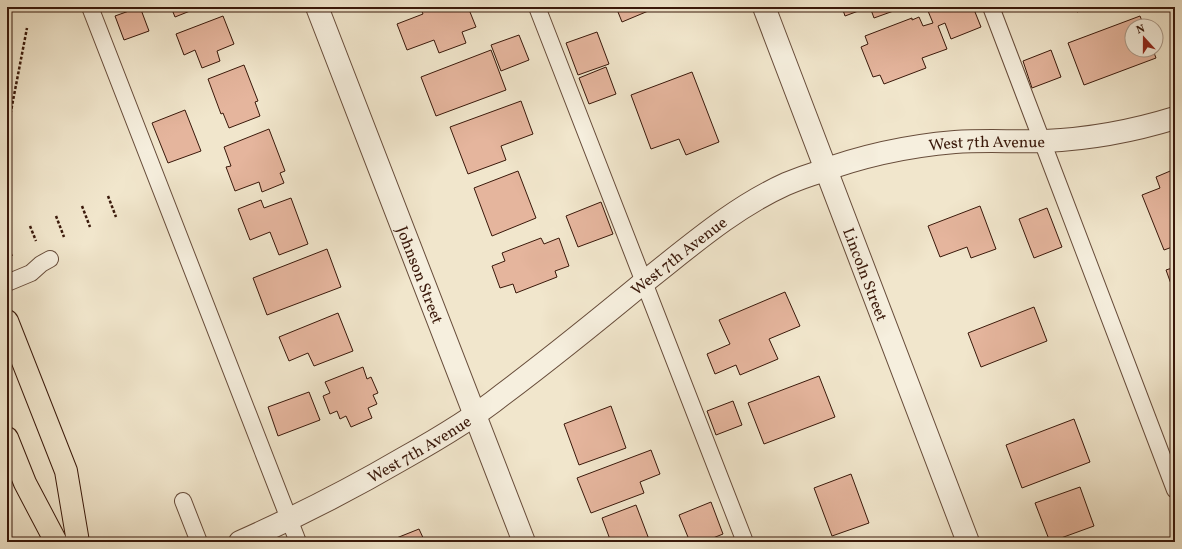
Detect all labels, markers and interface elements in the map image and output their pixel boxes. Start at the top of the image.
north arrow [1124,18,1164,58]
text: N [1135,22,1147,38]
street label: West 7th Avenue [927,132,1045,158]
street label: West 7th Avenue [627,212,732,302]
street label: Johnson Street [390,223,448,328]
street label: Lincoln Street [836,225,892,325]
street label: West 7th Avenue [364,411,476,489]

